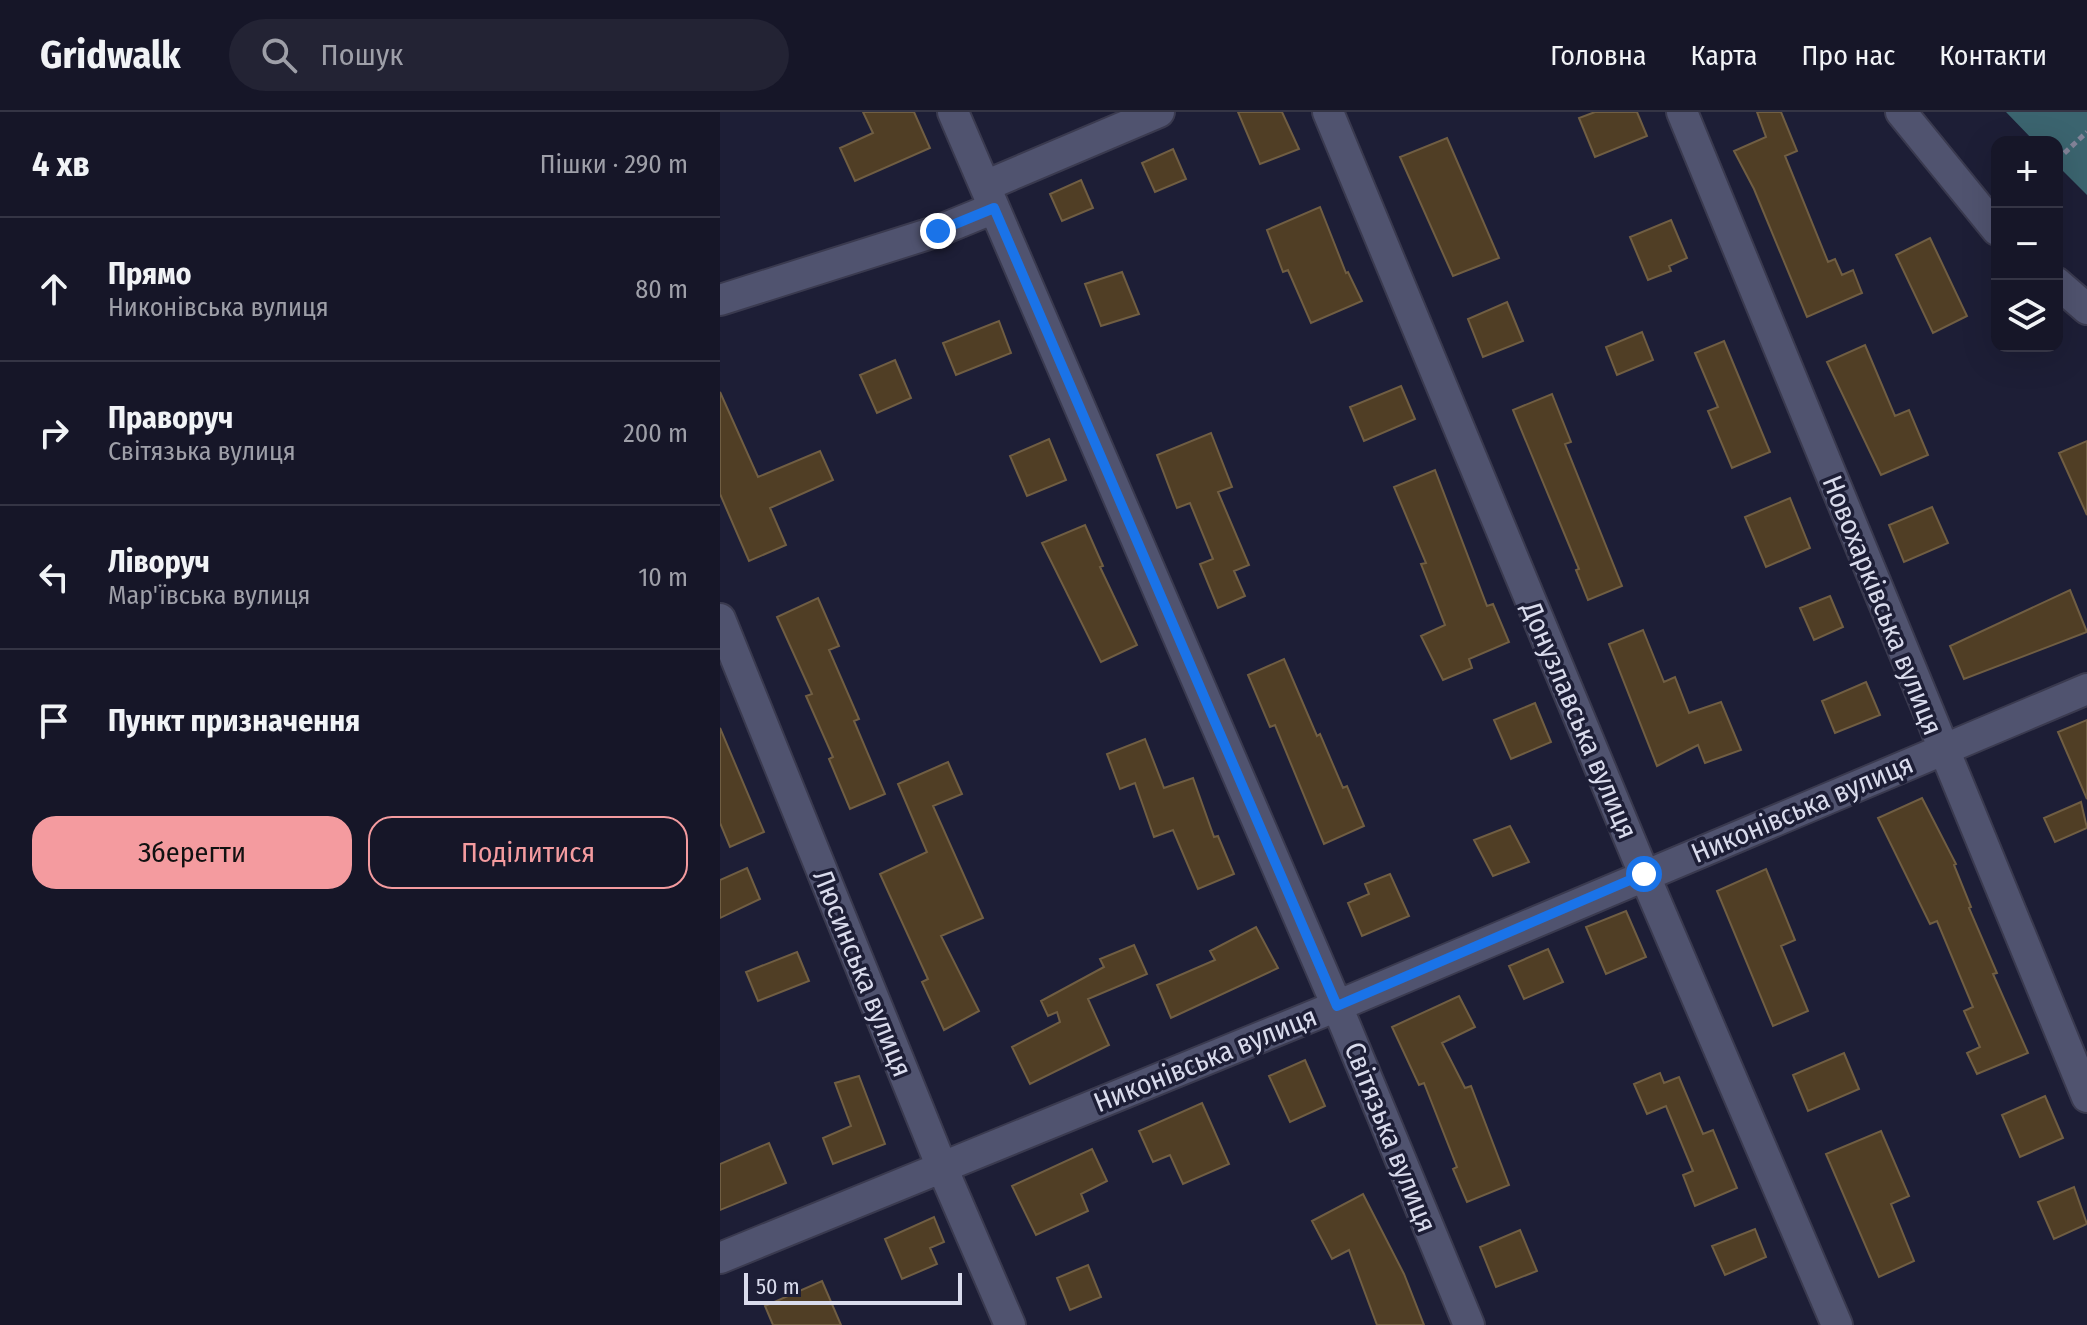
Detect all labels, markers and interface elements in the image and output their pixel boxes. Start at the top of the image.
search box [229,19,789,91]
text: Gridwalk [40,32,181,78]
icon: search [257,33,301,77]
text: Пошук [321,37,403,73]
text: Головна [1550,39,1647,72]
text: Карта [1691,39,1757,72]
text: Про нас [1801,39,1895,72]
text: Контакти [1939,39,2047,72]
map controls [1991,136,2063,352]
button: + [1991,136,2063,208]
text: 4 хв [32,144,90,185]
text: Пішки · 290 m [540,149,688,180]
button: − [1991,208,2063,280]
route end [920,213,956,249]
text: Прямо [108,256,192,292]
icon: ahead [32,267,76,311]
text: 80 m [635,274,688,305]
button: layers [1991,280,2063,352]
text: Никонівська вулиця [108,292,329,323]
text: Праворуч [108,400,233,436]
icon: right [32,411,76,455]
text: 200 m [623,418,688,449]
text: Світязька вулиця [108,436,296,467]
street label: Новохарківська вулиця [1815,471,1950,740]
text: Ліворуч [108,544,210,580]
icon: left [32,555,76,599]
text: 10 m [638,562,688,593]
text: Мар'ївська вулиця [108,580,311,611]
street label: Донузлавська вулиця [1514,596,1644,843]
icon: arrive [32,699,76,743]
text: Пункт призначення [108,703,360,739]
street label: Никонівська вулиця [1686,747,1918,870]
button: Зберегти [32,816,352,889]
button: Поділитися [368,816,688,889]
route start [1626,856,1662,892]
street label: Люсинська вулиця [806,865,919,1081]
street label: Никонівська вулиця [1089,1000,1321,1119]
street label: Світязька вулиця [1337,1037,1444,1237]
scale bar [744,1269,962,1305]
text: 50 m [756,1273,800,1300]

